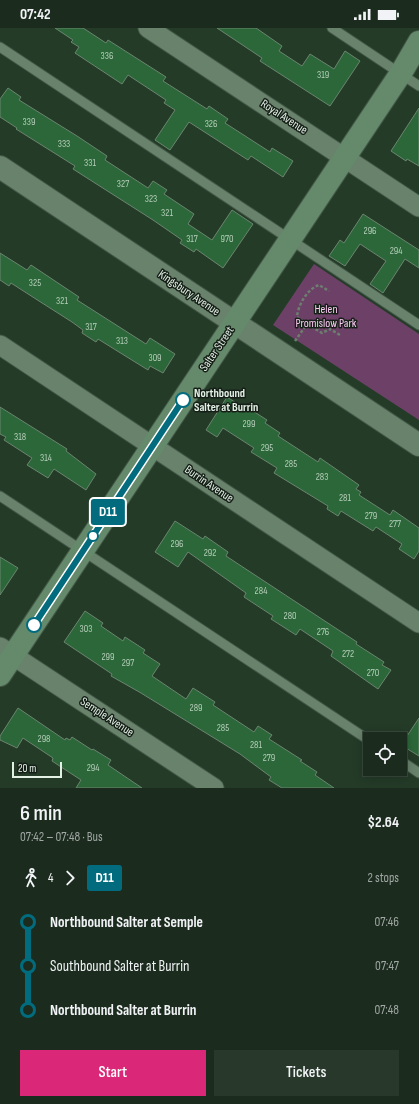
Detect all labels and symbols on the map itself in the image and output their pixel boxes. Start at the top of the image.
house number: 336 [101,50,113,62]
house number: 319 [317,69,329,81]
street label: Royal Avenue [258,96,310,138]
house number: 339 [23,116,35,128]
house number: 326 [205,118,217,130]
house number: 333 [58,138,70,150]
house number: 331 [84,157,96,169]
house number: 327 [117,178,129,190]
house number: 323 [145,193,157,205]
house number: 321 [161,207,173,219]
house number: 296 [364,225,376,237]
house number: 317 [186,233,198,245]
house number: 970 [221,233,233,245]
house number: 294 [390,245,402,257]
street label: Kingsbury Avenue [155,267,223,319]
house number: 325 [29,277,41,289]
house number: 321 [56,295,68,307]
park label: Helen Promislow Park [296,302,357,331]
house number: 317 [85,321,97,333]
street label: Salter Street [197,323,238,374]
house number: 313 [116,335,128,347]
house number: 309 [148,352,162,364]
place label: Northbound Salter at Burrin [194,386,258,415]
marker: Northbound Salter at Burrin [175,392,191,408]
house number: 299 [243,418,255,430]
house number: 318 [14,431,26,443]
house number: 295 [261,442,273,454]
house number: 314 [40,452,52,464]
house number: 285 [285,458,297,470]
street label: Burrin Avenue [182,462,236,506]
house number: 283 [316,471,328,483]
house number: 281 [339,492,352,504]
line badge: D11 [85,499,131,525]
house number: 279 [365,510,377,522]
house number: 277 [389,518,401,530]
unlabelled marker [87,530,99,542]
house number: 296 [171,538,183,550]
house number: 292 [204,547,216,559]
house number: 284 [255,585,267,597]
house number: 280 [284,610,296,622]
unlabelled marker [26,617,42,633]
house number: 303 [80,623,92,635]
house number: 276 [317,626,329,638]
house number: 272 [342,648,354,660]
house number: 299 [102,651,114,663]
house number: 297 [122,657,134,669]
house number: 270 [367,667,379,679]
street label: Semple Avenue [77,694,137,740]
house number: 289 [190,702,202,714]
house number: 285 [217,722,229,734]
house number: 298 [38,733,50,745]
house number: 281 [250,739,263,751]
house number: 279 [263,752,275,764]
scale bar [12,760,62,779]
house number: 294 [87,762,99,774]

